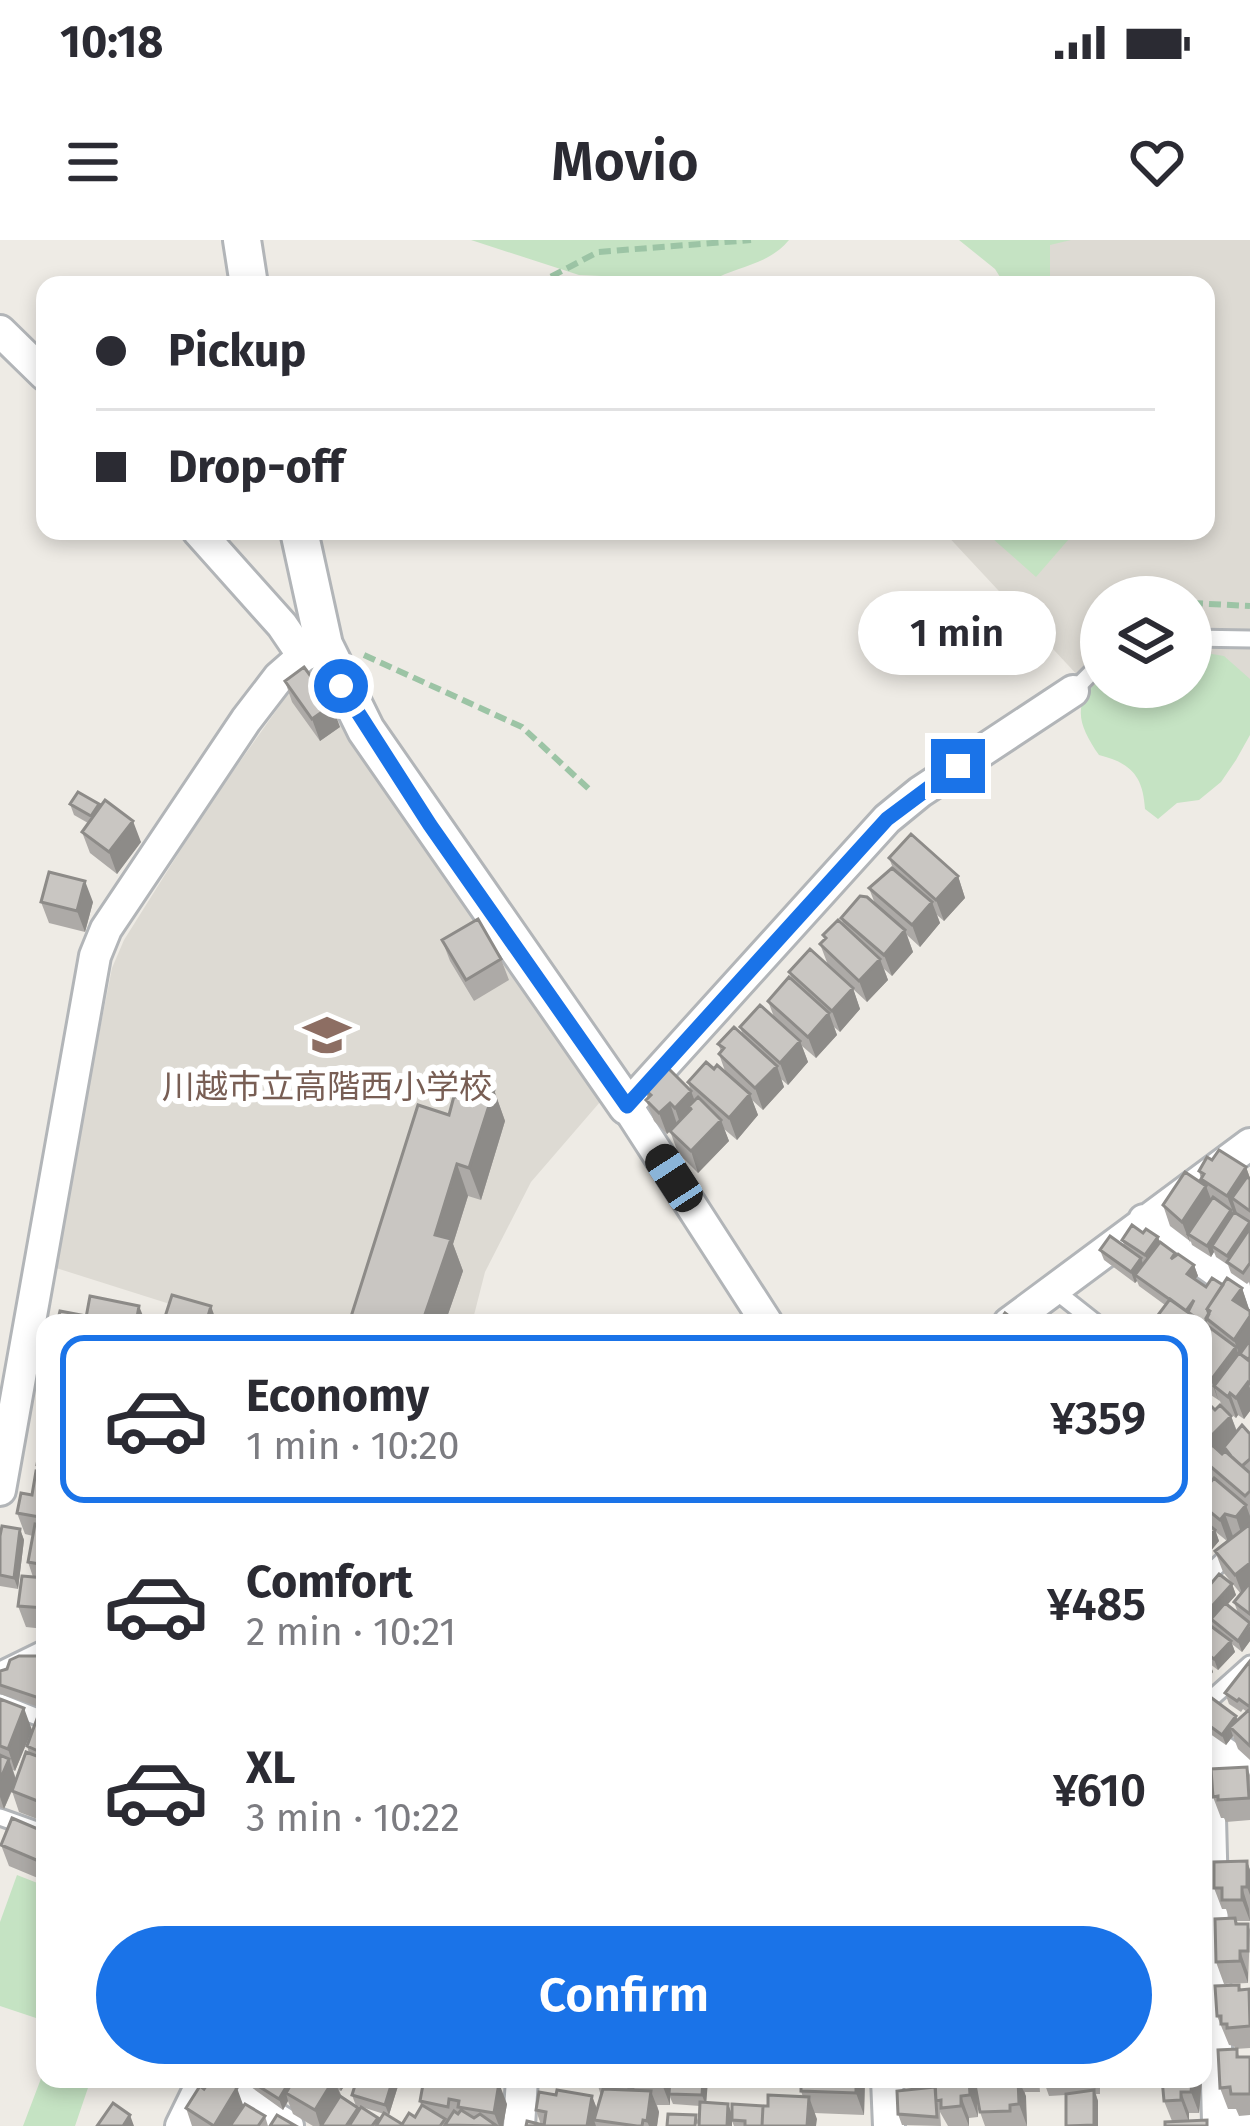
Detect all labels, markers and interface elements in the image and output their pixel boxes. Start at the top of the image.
text: 10:18 [60,15,164,69]
icon: menu [60,129,126,195]
icon: heart [1124,129,1190,195]
text: Movio [551,130,699,194]
text: Pickup [168,324,306,378]
text: Drop-off [168,440,344,494]
map controls [1080,576,1212,708]
button: layers [1080,576,1212,708]
callout: 1 min [859,592,1057,676]
text: 1 min [910,610,1004,656]
route start [314,659,368,713]
route end [931,739,985,793]
school or university icon: 川越市立高階西小学校 [302,1010,352,1060]
place label: 川越市立高階西小学校 [162,1067,492,1107]
car [639,1138,709,1218]
icon: car [102,1365,210,1473]
text: Economy [246,1369,429,1423]
text: ¥359 [1050,1392,1146,1446]
text: 1 min · 10:20 [246,1423,460,1469]
icon: car [102,1551,210,1659]
text: Comfort [246,1555,413,1609]
text: ¥485 [1047,1578,1146,1632]
text: 2 min · 10:21 [246,1609,456,1655]
icon: car [102,1737,210,1845]
text: XL [246,1741,295,1795]
text: ¥610 [1053,1764,1146,1818]
text: 3 min · 10:22 [246,1795,460,1841]
button: Confirm [96,1926,1152,2064]

